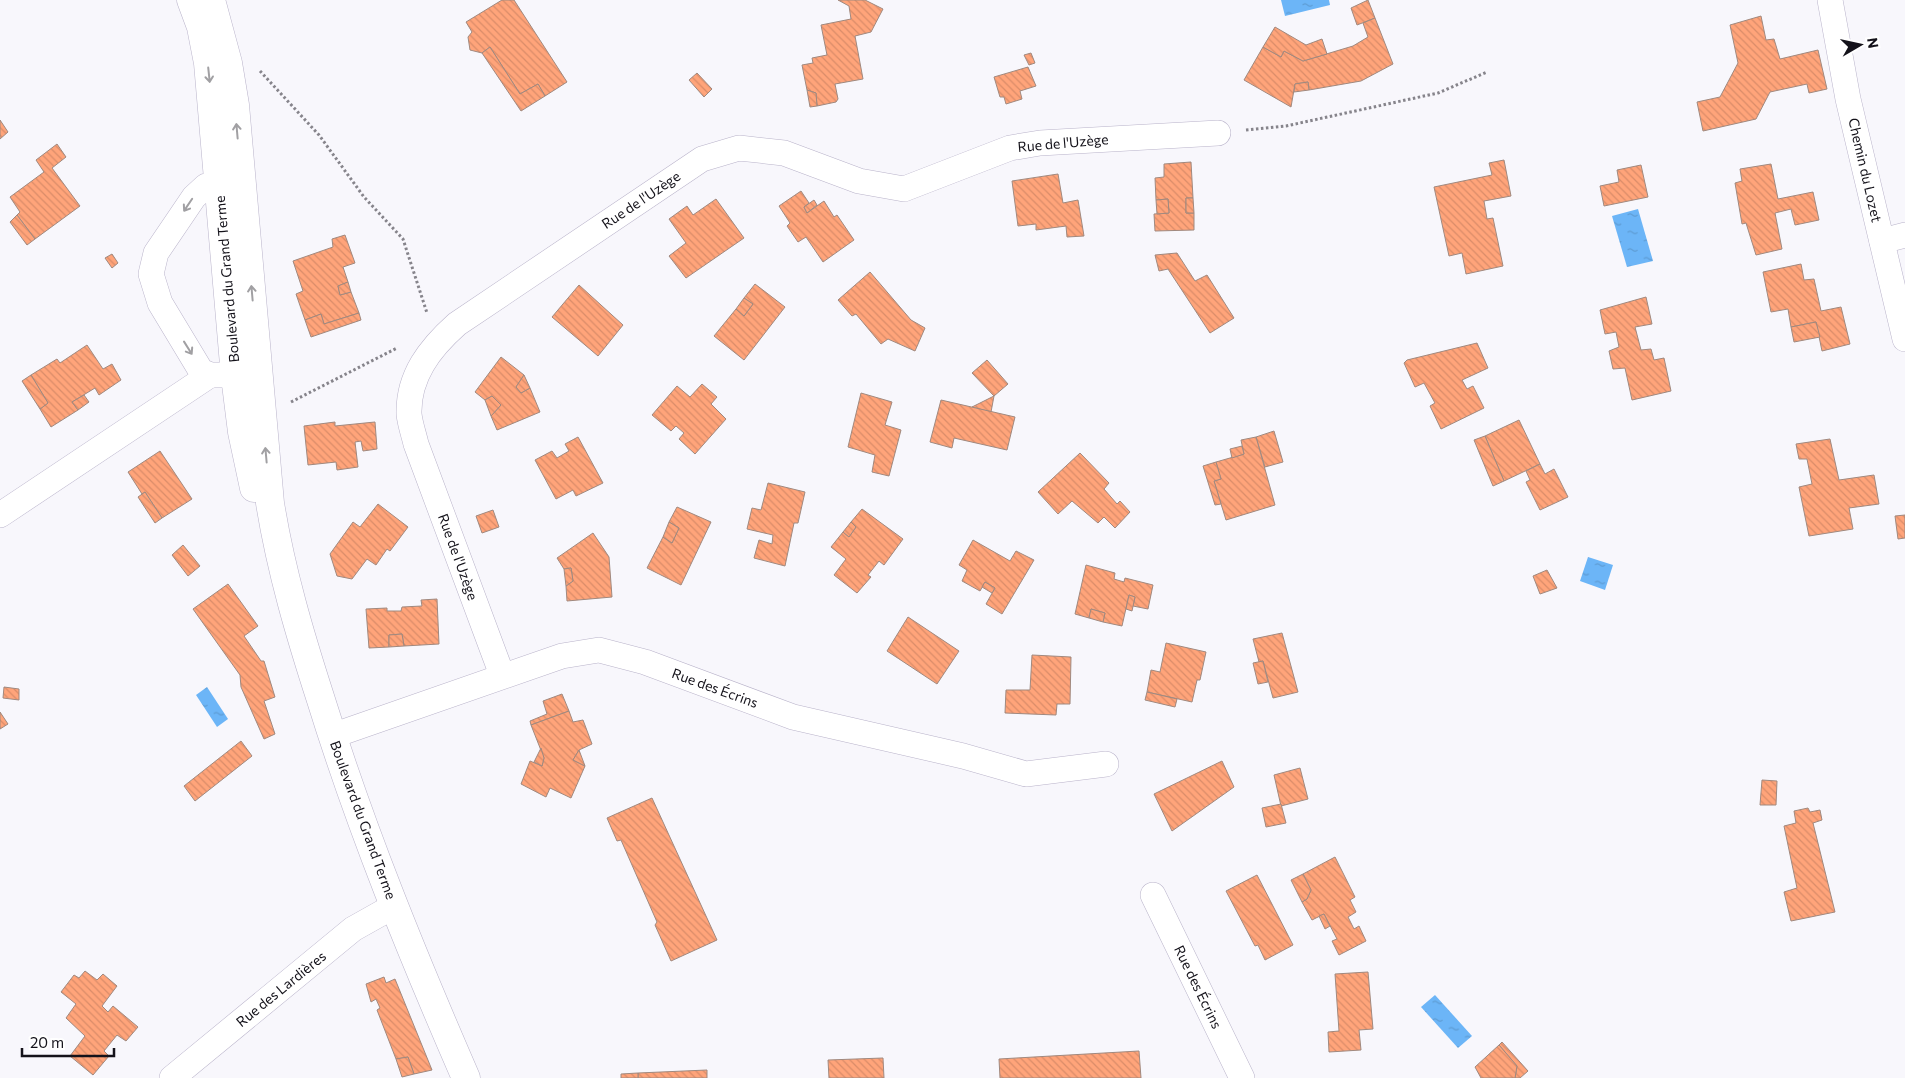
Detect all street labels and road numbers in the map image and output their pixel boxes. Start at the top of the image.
street label: Chemin du Lozet [1845,116,1886,224]
street label: Rue de l'Uzège [1017,130,1109,155]
street label: Rue de l'Uzège [598,167,683,232]
street label: Boulevard du Grand Terme [211,195,242,363]
street label: Rue de l'Uzège [435,511,482,603]
street label: Rue des Écrins [670,664,761,711]
street label: Boulevard du Grand Terme [327,738,400,901]
street label: Rue des Écrins [1171,942,1226,1031]
street label: Rue des Lardières [232,947,329,1030]

